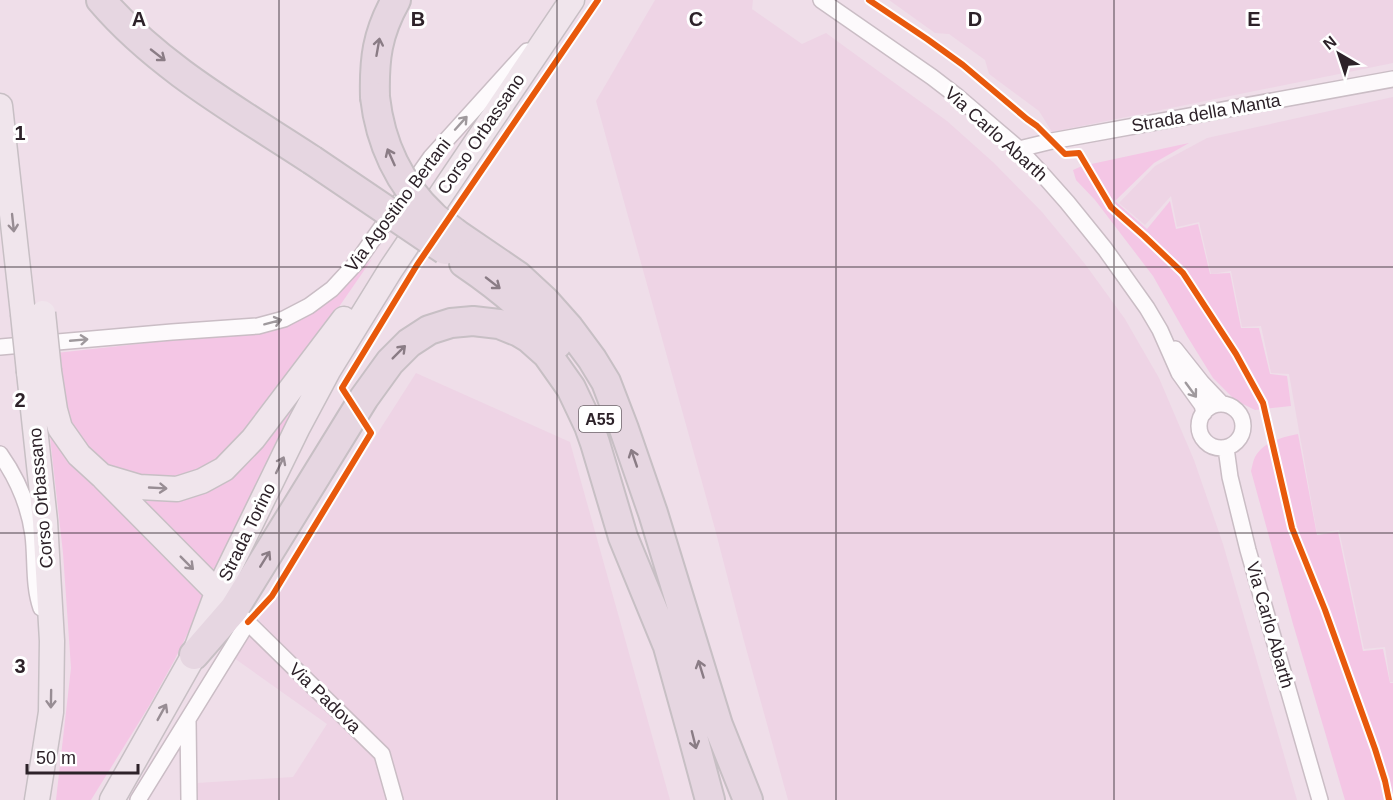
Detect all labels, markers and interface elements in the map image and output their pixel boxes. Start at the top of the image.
text: A [132,8,146,30]
text: B [411,8,425,30]
text: C [689,8,703,30]
text: D [968,8,982,30]
text: E [1247,8,1261,30]
north arrow [1309,24,1369,84]
text: N [1320,32,1340,53]
one-way arrow [373,37,384,57]
one-way arrow [150,49,166,62]
street label: Corso Orbassano [433,70,529,198]
street label: Via Carlo Abarth [941,83,1051,185]
street label: Strada della Manta [1130,90,1283,136]
one-way arrow [454,116,468,131]
text: 1 [14,122,26,144]
street label: Via Agostino Bertani [341,134,455,276]
one-way arrow [385,149,396,167]
one-way arrow [8,213,19,233]
one-way arrow [484,277,500,290]
one-way arrow [263,316,282,327]
one-way arrow [69,334,89,345]
one-way arrow [392,345,407,360]
one-way arrow [1185,382,1197,398]
text: 2 [14,389,26,411]
road number: A55 [579,406,621,432]
street label: Corso Orbassano [25,427,57,569]
one-way arrow [628,449,639,468]
one-way arrow [274,456,286,474]
street label: Strada Torino [215,480,279,584]
one-way arrow [148,483,168,494]
one-way arrow [259,551,271,568]
one-way arrow [180,555,195,570]
street label: Via Carlo Abarth [1242,559,1298,691]
text: 3 [14,655,26,677]
street label: Via Padova [285,659,366,738]
one-way arrow [695,660,706,679]
one-way arrow [45,689,57,709]
one-way arrow [156,704,168,721]
one-way arrow [689,731,701,750]
scale bar [27,737,138,775]
text: 50 m [36,748,76,768]

